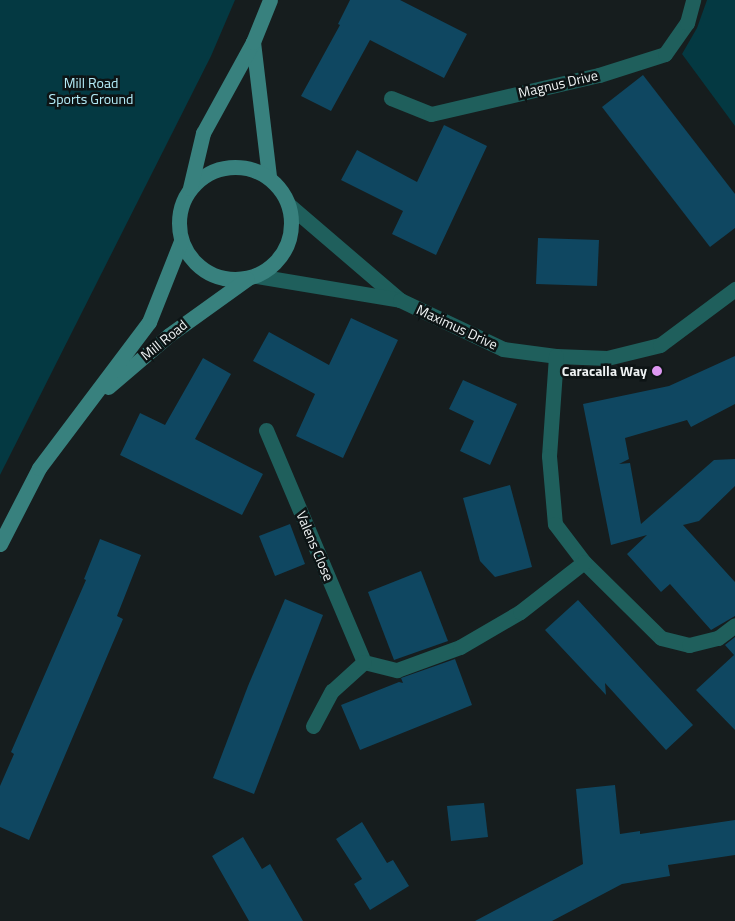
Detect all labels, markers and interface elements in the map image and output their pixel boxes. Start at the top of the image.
street label: Magnus Drive [517,67,599,101]
park label: Mill Road Sports Ground [49,75,133,108]
street label: Maximus Drive [414,301,500,353]
street label: Mill Road [137,316,191,364]
place label: Caracalla Way [562,363,647,379]
marker: Caracalla Way [651,365,663,377]
street label: Valens Close [293,509,337,583]

